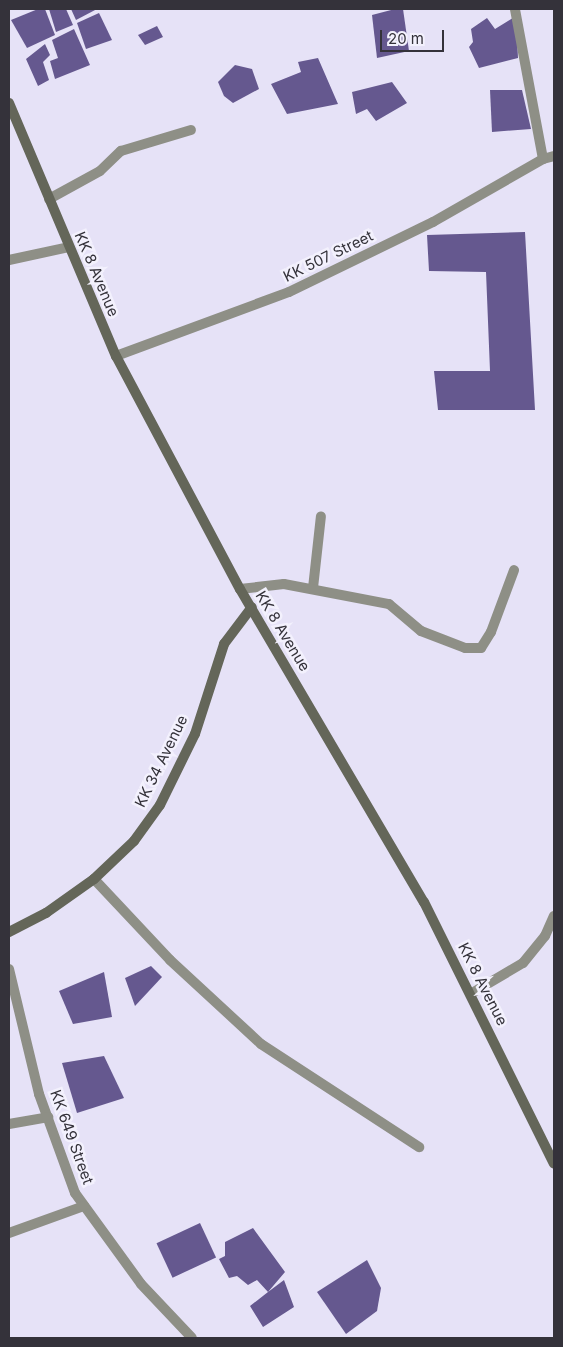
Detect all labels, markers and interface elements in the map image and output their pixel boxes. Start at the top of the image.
scale bar [383,20,447,52]
text: 20 m [388,29,424,48]
street label: KK 507 Street [280,226,376,286]
street label: KK 8 Avenue [71,229,123,319]
street label: KK 8 Avenue [252,588,314,674]
street label: KK 34 Avenue [131,712,191,810]
street label: KK 8 Avenue [454,940,512,1028]
street label: KK 649 Street [47,1087,97,1187]

